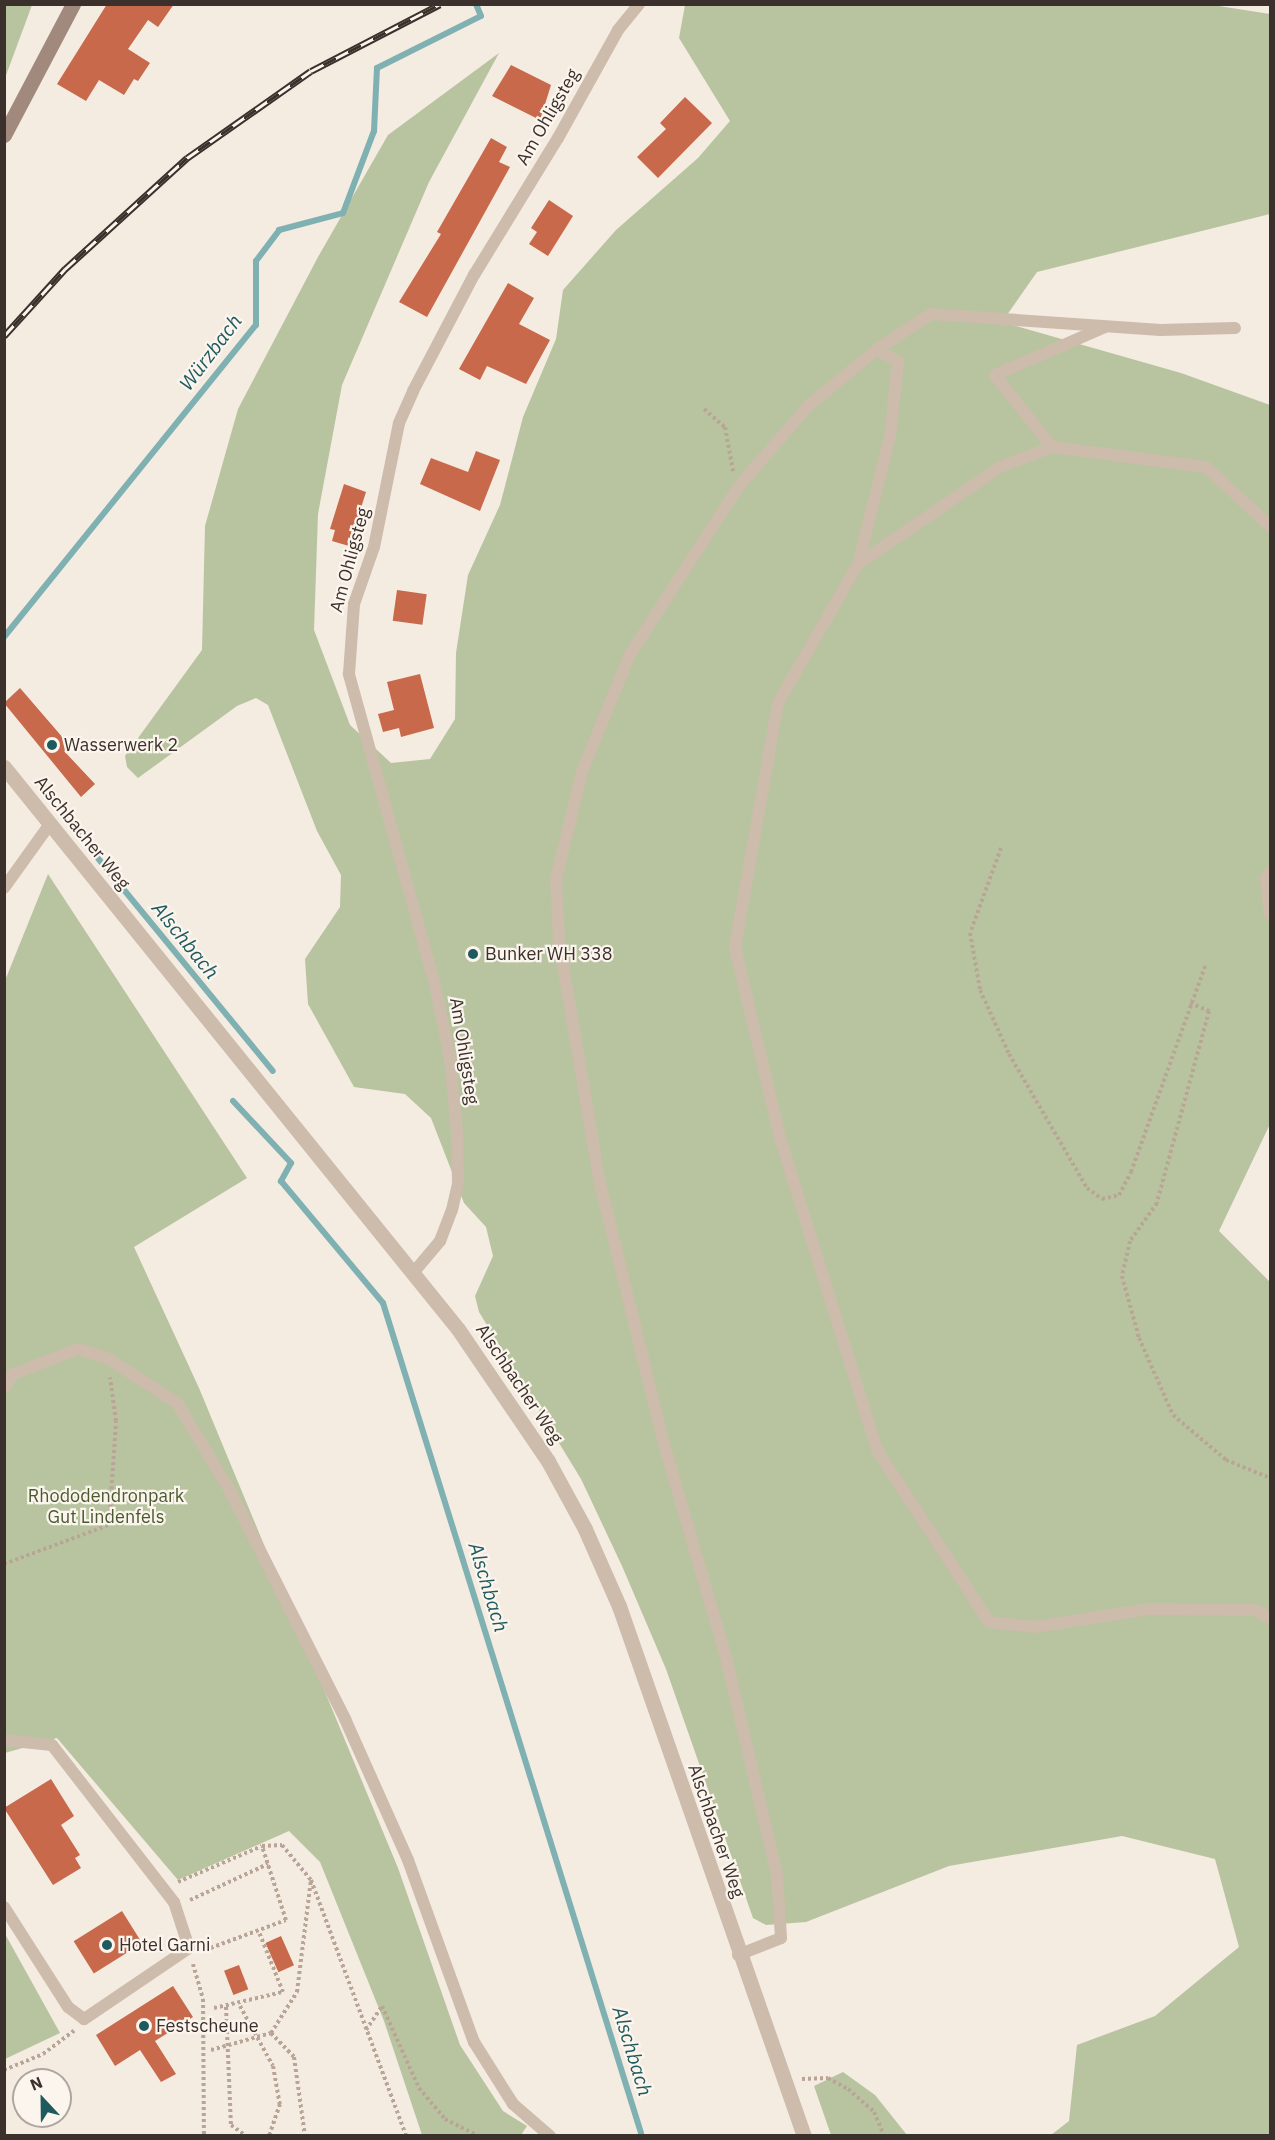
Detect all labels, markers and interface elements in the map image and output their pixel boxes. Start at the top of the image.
street label: Am Ohligsteg [512,65,584,169]
water label: Würzbach [174,309,246,395]
street label: Am Ohligsteg [326,505,374,615]
place label: Wasserwerk 2 [64,734,178,756]
marker: Wasserwerk 2 [45,738,59,752]
street label: Alschbacher Weg [30,772,134,894]
water label: Alschbach [148,897,224,983]
place label: Bunker WH 338 [485,943,613,965]
marker: Bunker WH 338 [466,947,480,961]
street label: Am Ohligsteg [445,996,483,1106]
street label: Alschbacher Weg [471,1320,567,1448]
park label: Rhododendronpark Gut Lindenfels [28,1486,184,1528]
water label: Alschbach [464,1539,514,1635]
street label: Alschbacher Weg [683,1761,749,1901]
place label: Hotel Garni [119,1934,211,1956]
marker: Hotel Garni [100,1938,114,1952]
water label: Alschbach [608,2003,658,2099]
place label: Festscheune [156,2015,259,2037]
marker: Festscheune [137,2019,151,2033]
north arrow [12,2068,72,2128]
text: N [27,2072,45,2095]

